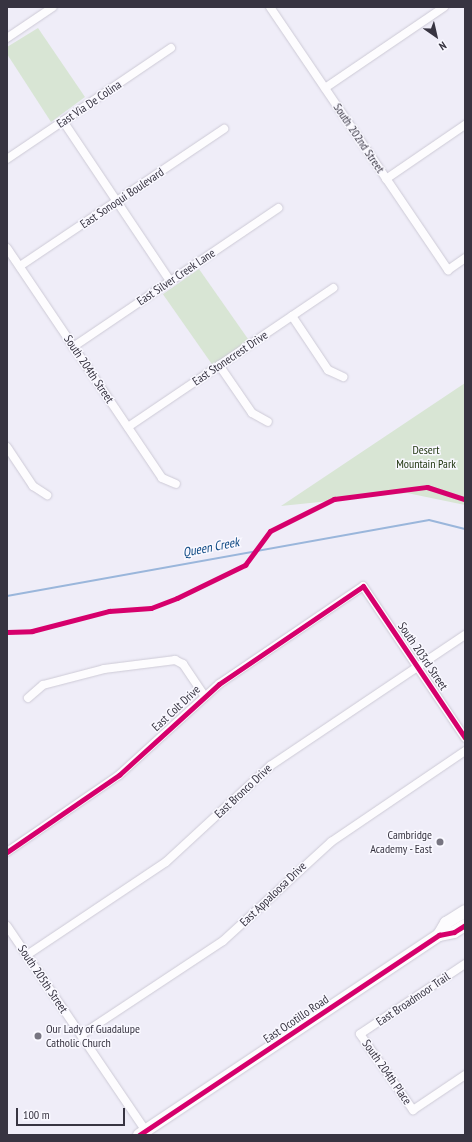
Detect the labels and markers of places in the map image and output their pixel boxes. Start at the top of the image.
place label: Cambridge Academy - East [369,828,432,856]
marker: Cambridge Academy - East [435,837,445,847]
place label: Our Lady of Guadalupe Catholic Church [46,1022,140,1050]
marker: Our Lady of Guadalupe Catholic Church [33,1031,43,1041]

